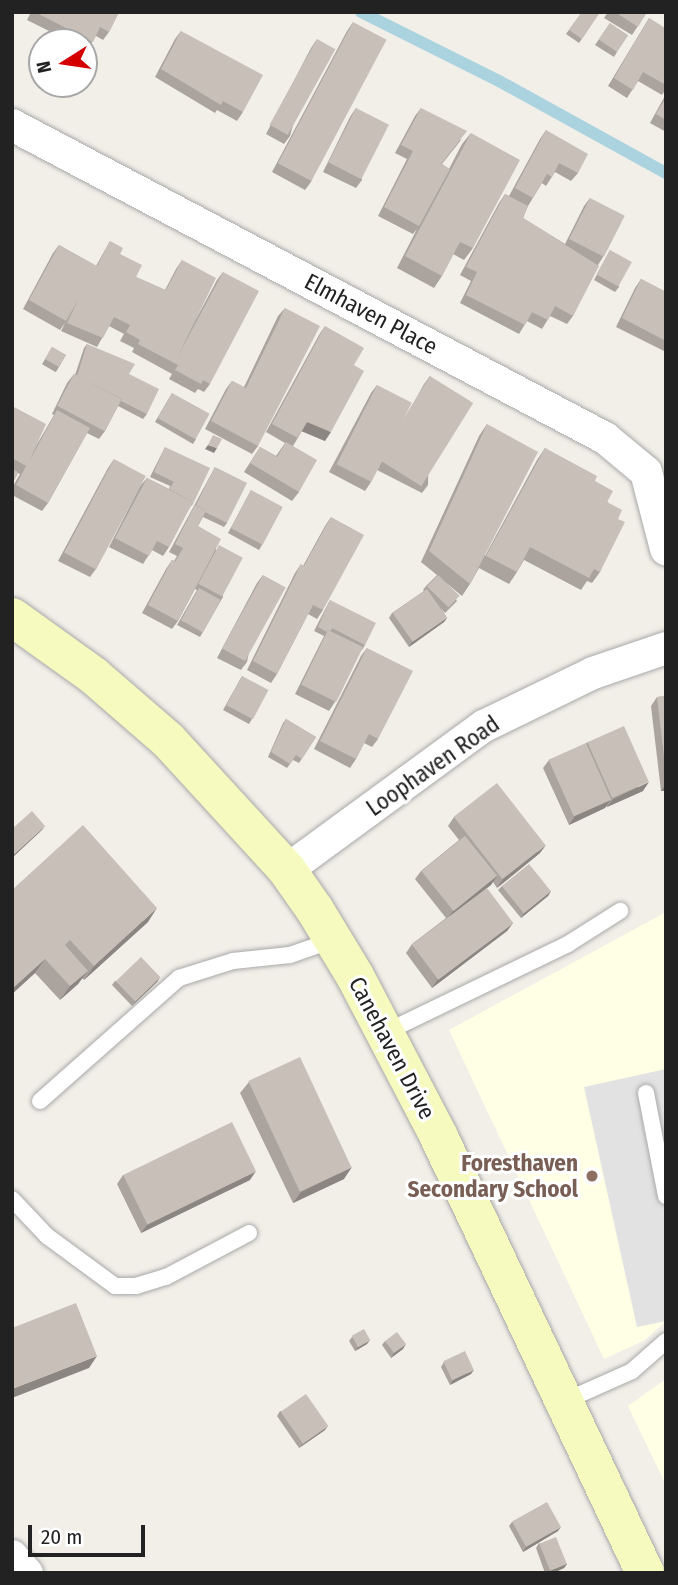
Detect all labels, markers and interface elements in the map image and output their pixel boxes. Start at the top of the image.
north arrow [28,28,98,98]
text: N [31,59,56,75]
street label: Elmhaven Place [300,267,442,361]
street label: Loophaven Road [361,710,505,822]
street label: Canehaven Drive [343,972,441,1124]
place label: Foresthaven Secondary School [408,1149,578,1203]
marker: Foresthaven Secondary School [584,1168,600,1184]
scale bar [32,1512,149,1556]
text: 20 m [41,1524,82,1550]

